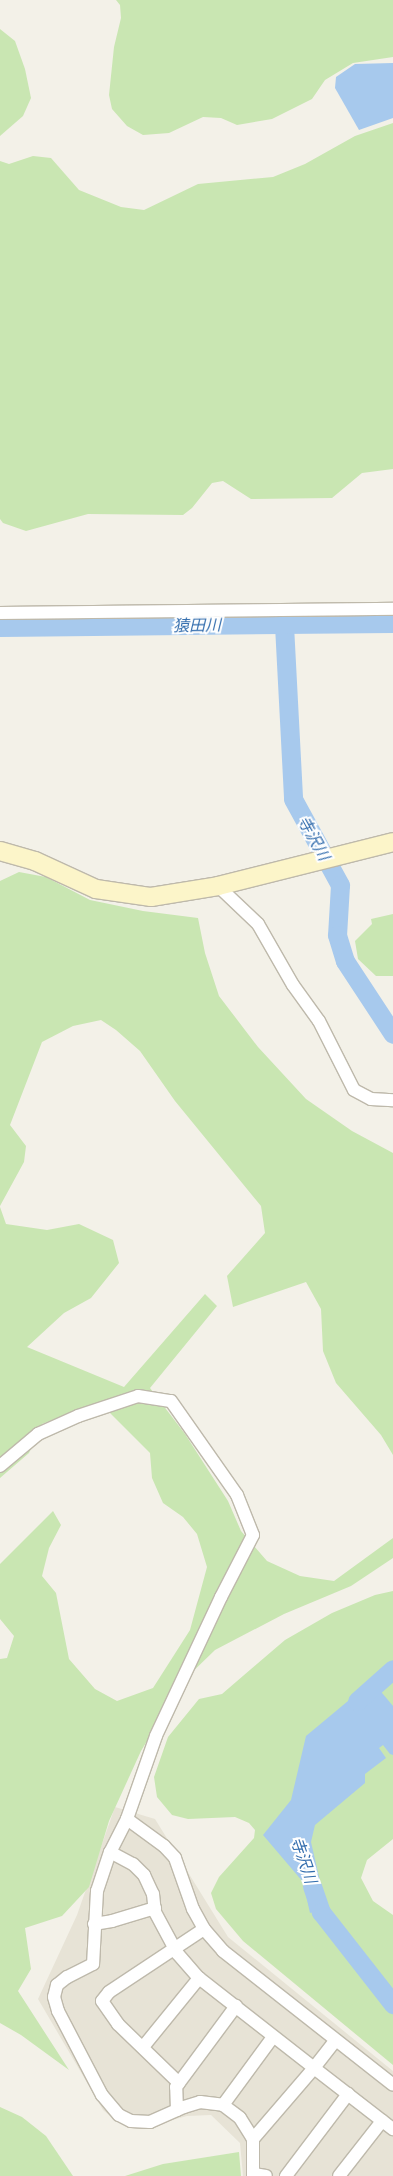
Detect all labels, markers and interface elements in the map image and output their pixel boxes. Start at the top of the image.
water label: 猿田川 [173,615,221,635]
water label: 寺沢川 [294,812,334,864]
water label: 寺沢川 [287,1834,321,1886]

